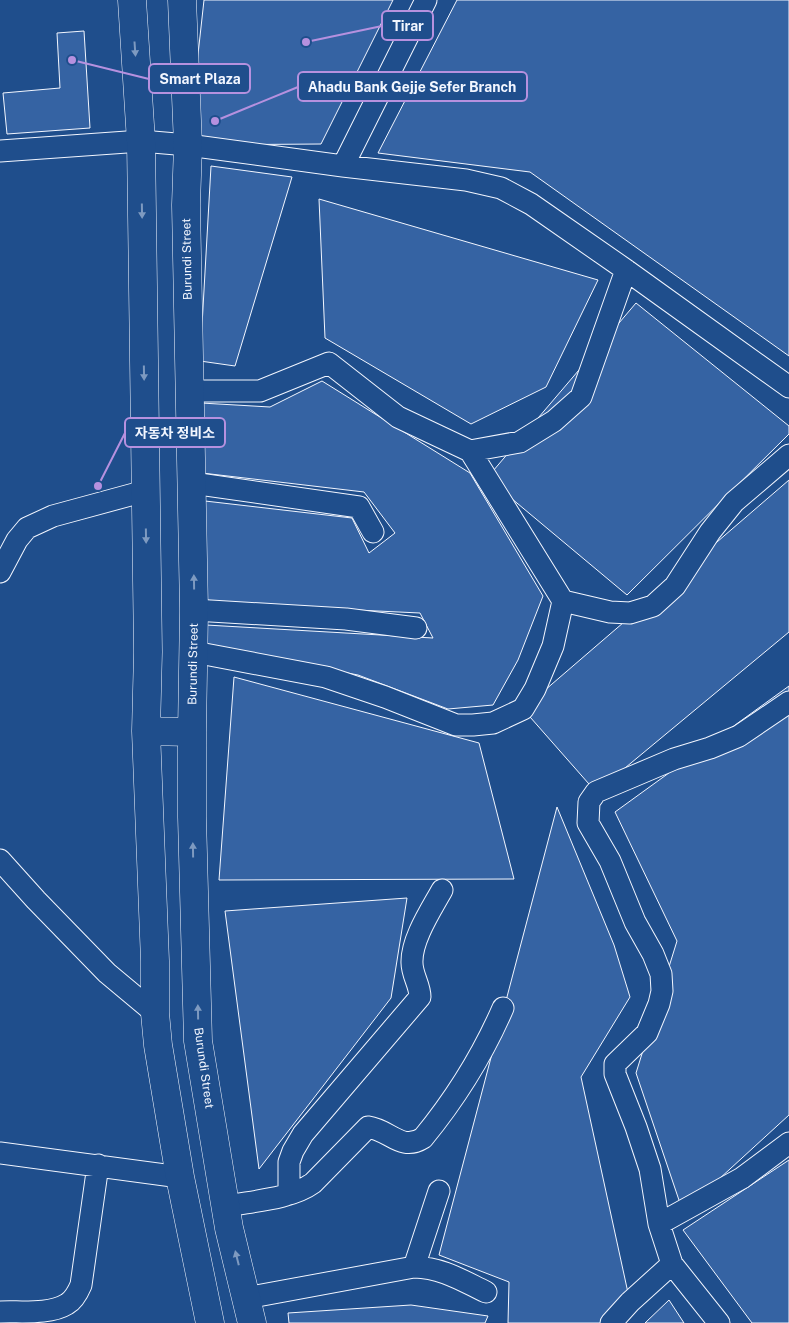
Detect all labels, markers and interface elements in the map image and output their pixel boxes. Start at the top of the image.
callout: Tirar [382,11,433,40]
text: Tirar [392,18,424,34]
one-way arrow [132,41,140,57]
callout: Smart Plaza [149,64,250,93]
text: Smart Plaza [159,71,241,87]
callout: Ahadu Bank Gejje Sefer Branch [298,72,527,101]
text: Ahadu Bank Gejje Sefer Branch [308,79,516,95]
one-way arrow [138,203,146,219]
street label: Burundi Street [179,218,195,300]
one-way arrow [140,366,148,382]
callout: 자동차 정비소 [125,418,225,447]
text: 자동차 정비소 [135,425,215,441]
one-way arrow [142,528,150,544]
one-way arrow [190,574,198,590]
street label: Burundi Street [185,623,201,705]
one-way arrow [189,841,197,857]
one-way arrow [193,1004,201,1020]
street label: Burundi Street [191,1026,217,1110]
one-way arrow [233,1251,241,1266]

